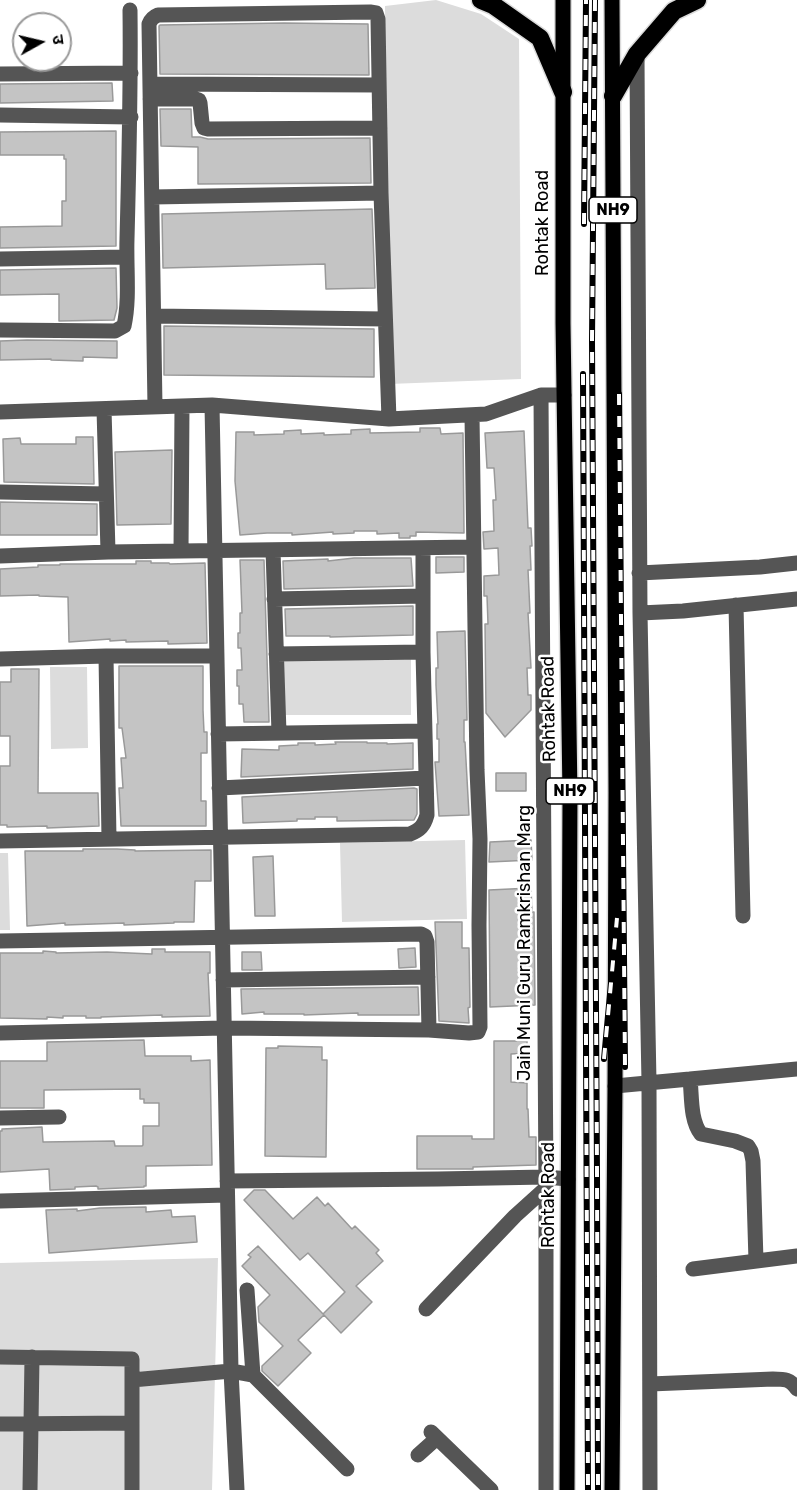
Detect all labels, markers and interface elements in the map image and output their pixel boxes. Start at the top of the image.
north arrow [12,12,72,72]
text: उ [48,34,68,46]
street label: Rohtak Road [532,170,554,276]
road number: NH9 [589,197,637,223]
street label: Rohtak Road [537,656,561,762]
road number: NH9 [546,778,594,804]
street label: Jain Muni Guru Ramkrishan Marg [514,805,536,1081]
street label: Rohtak Road [538,1142,560,1248]

